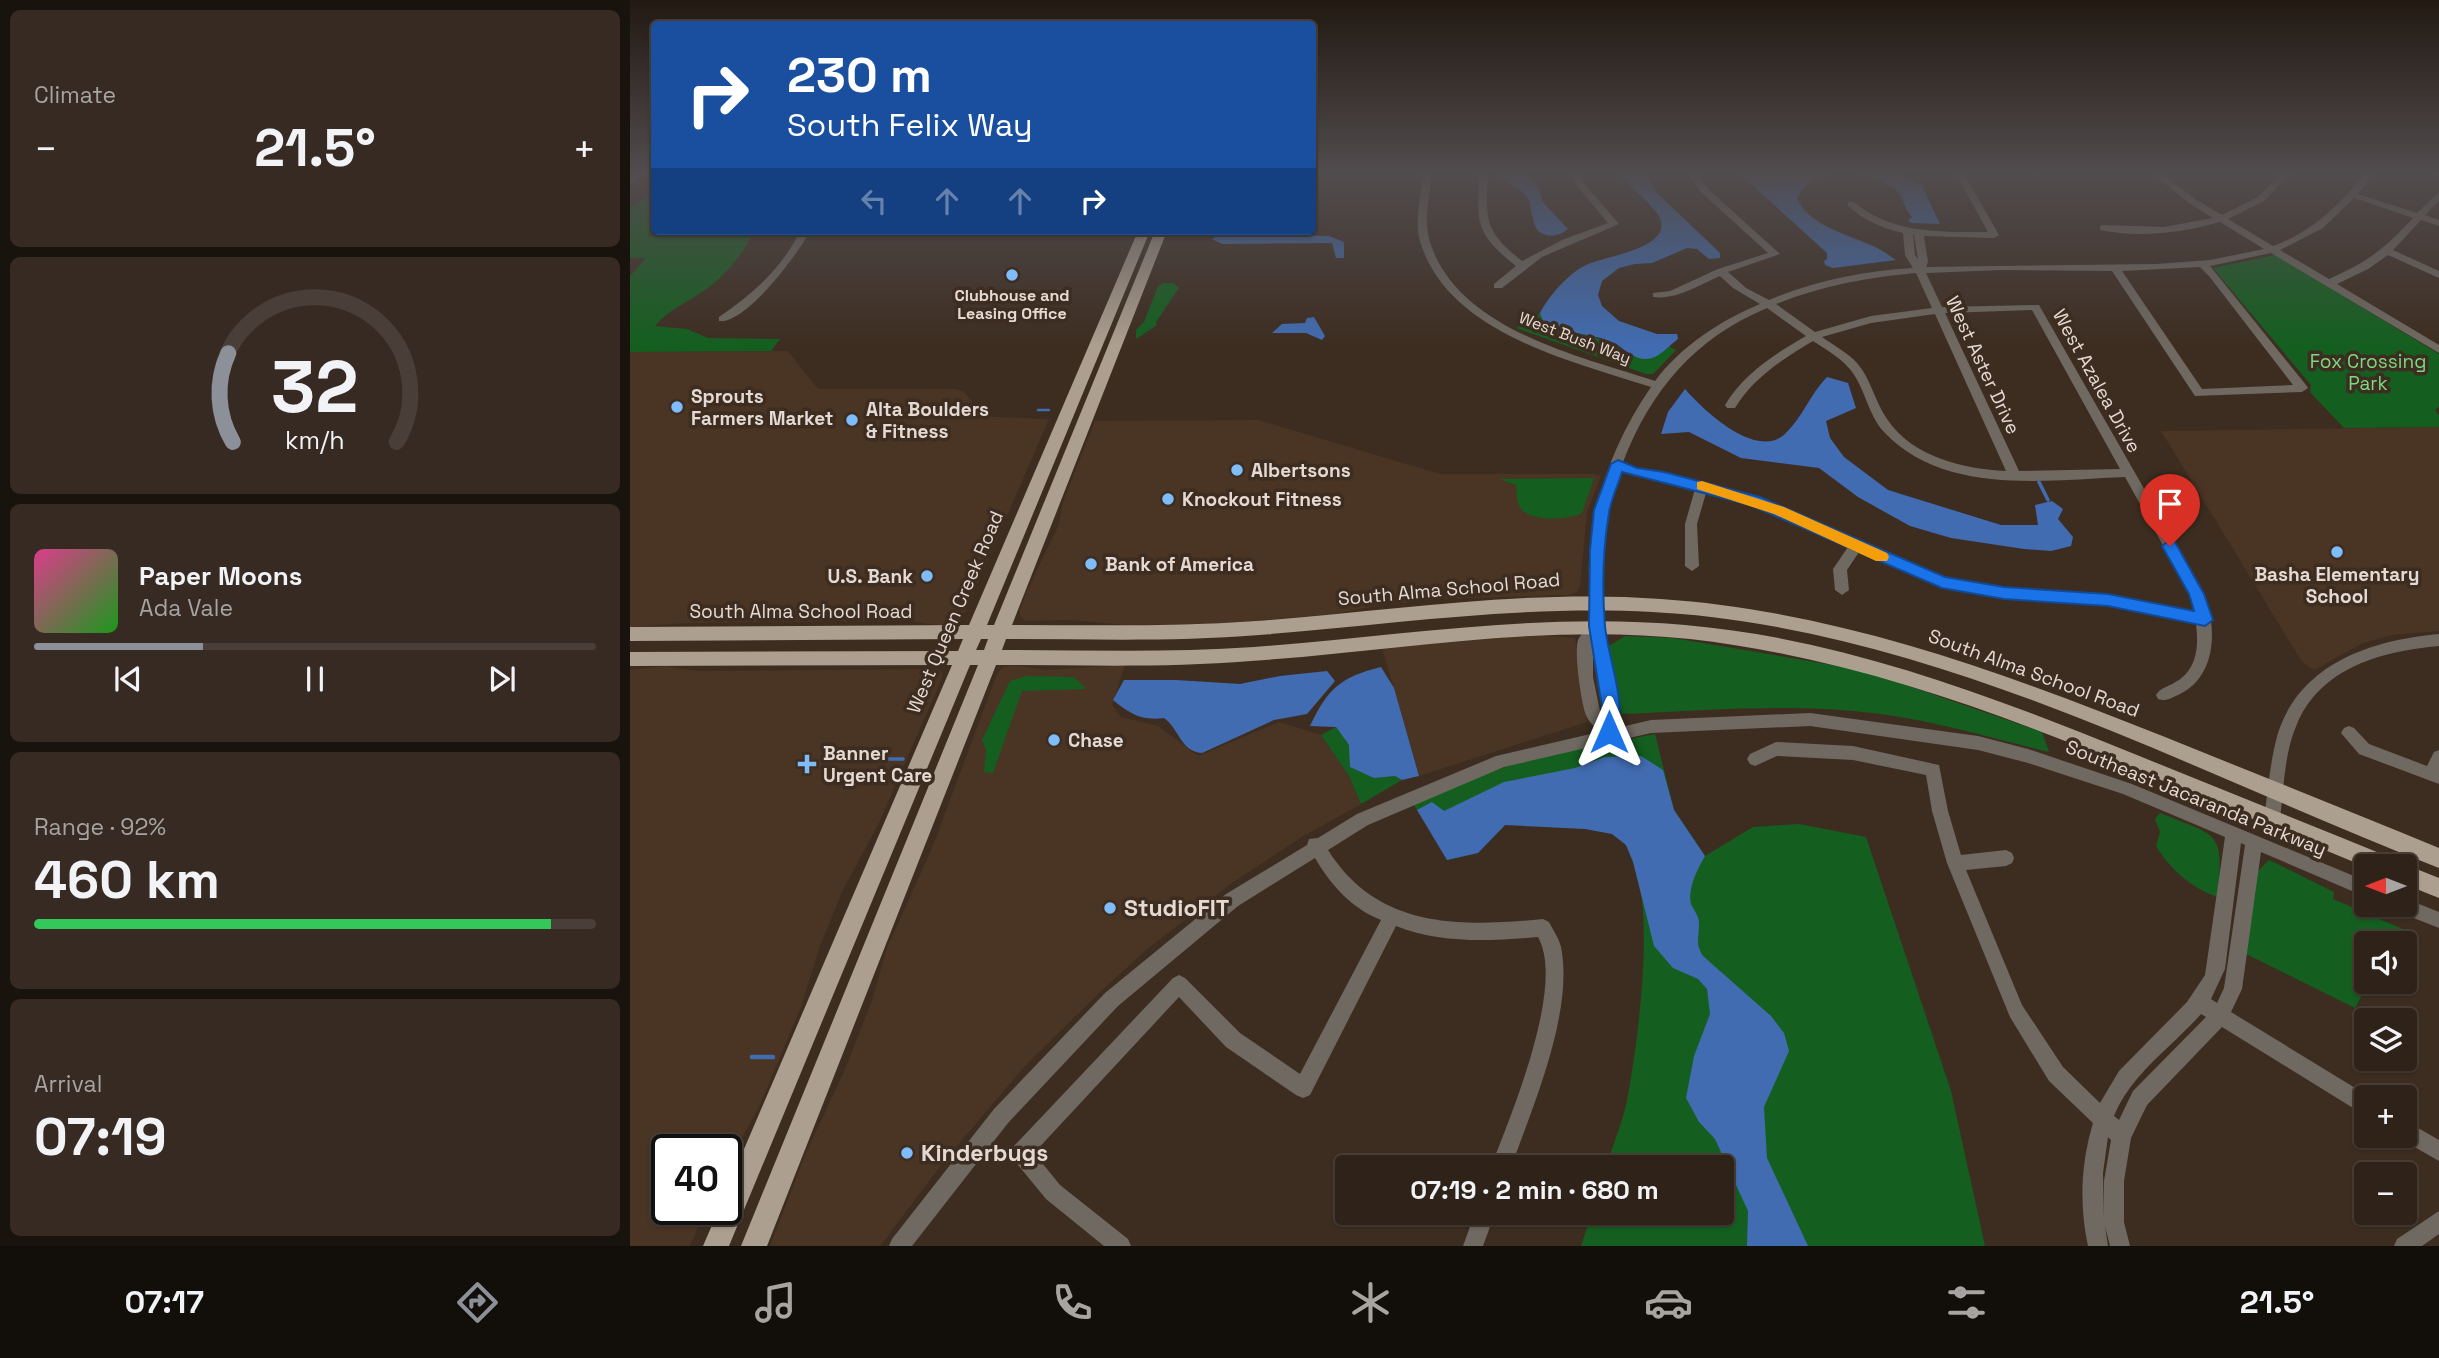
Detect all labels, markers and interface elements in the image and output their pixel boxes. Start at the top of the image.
text: 230 m [787,44,932,106]
icon: right [672,49,763,140]
text: Climate [34,80,116,110]
text: South Felix Way [787,105,1032,145]
text: 21.5° [254,115,376,181]
text: − [34,125,58,173]
text: + [572,125,596,173]
icon: left [855,182,893,220]
icon: ahead [928,182,966,220]
icon: ahead [1001,182,1039,220]
icon: right [1074,182,1112,220]
marker: Clubhouse and Leasing Office [1004,267,1020,283]
place label: Clubhouse and Leasing Office [954,285,1070,324]
street label: West Aster Drive [1940,292,2026,438]
street label: West Azalea Drive [2047,305,2147,457]
street label: West Bush Way [1516,307,1634,369]
text: 32 [271,340,359,433]
park label: Fox Crossing Park [2310,349,2426,396]
place label: Sprouts Farmers Market [691,384,834,431]
place label: Alta Boulders & Fitness [866,397,989,444]
marker: Sprouts Farmers Market [669,399,685,415]
marker: Alta Boulders & Fitness [844,412,860,428]
text: km/h [285,424,345,456]
place label: Albertsons [1251,458,1351,483]
marker: Albertsons [1229,462,1245,478]
pin [2140,474,2200,546]
icon: arrive [2151,485,2189,523]
place label: Knockout Fitness [1182,487,1342,512]
marker: Knockout Fitness [1160,491,1176,507]
street label: West Queen Creek Road [901,507,1009,717]
marker: Basha Elementary School [2329,544,2345,560]
place label: Bank of America [1105,552,1254,577]
marker: Bank of America [1083,556,1099,572]
text: Paper Moons [139,559,302,593]
place label: Basha Elementary School [2254,562,2420,609]
place label: U.S. Bank [827,564,913,589]
street label: South Alma School Road [1337,567,1561,611]
marker: U.S. Bank [919,568,935,584]
text: Ada Vale [139,593,233,623]
street label: South Alma School Road [689,599,913,624]
street label: South Alma School Road [1925,623,2143,723]
icon: previous [109,660,147,698]
icon: pause [296,660,334,698]
icon: next [483,660,521,698]
position arrow [1572,695,1646,769]
place label: Chase [1068,728,1124,753]
marker: Chase [1046,732,1062,748]
street label: Southeast Jacaranda Parkway [2062,734,2330,862]
place label: Banner Urgent Care [823,741,932,788]
marker: Banner Urgent Care [797,754,817,774]
text: Range · 92% [34,812,166,842]
text: 460 km [34,847,220,913]
north arrow [2354,854,2417,917]
map controls [2354,854,2417,1225]
place label: StudioFIT [1124,893,1229,923]
marker: StudioFIT [1102,900,1118,916]
button: sound [2354,931,2417,994]
button: layers [2354,1008,2417,1071]
text: Arrival [34,1069,102,1099]
button: + [2354,1085,2417,1148]
text: 07:19 [34,1104,167,1170]
speed limit sign: 40 [651,1134,742,1225]
place label: Kinderbugs [921,1138,1048,1168]
marker: Kinderbugs [899,1145,915,1161]
button: − [2354,1162,2417,1225]
text: 07:19 · 2 min · 680 m [1410,1173,1659,1207]
icon: directions [453,1278,502,1327]
icon: music [751,1278,800,1327]
icon: phone [1048,1278,1097,1327]
icon: climate [1346,1278,1395,1327]
icon: car [1644,1278,1693,1327]
icon: filters [1942,1278,1991,1327]
text: 07:17 [124,1282,204,1322]
text: 21.5° [2240,1282,2314,1322]

